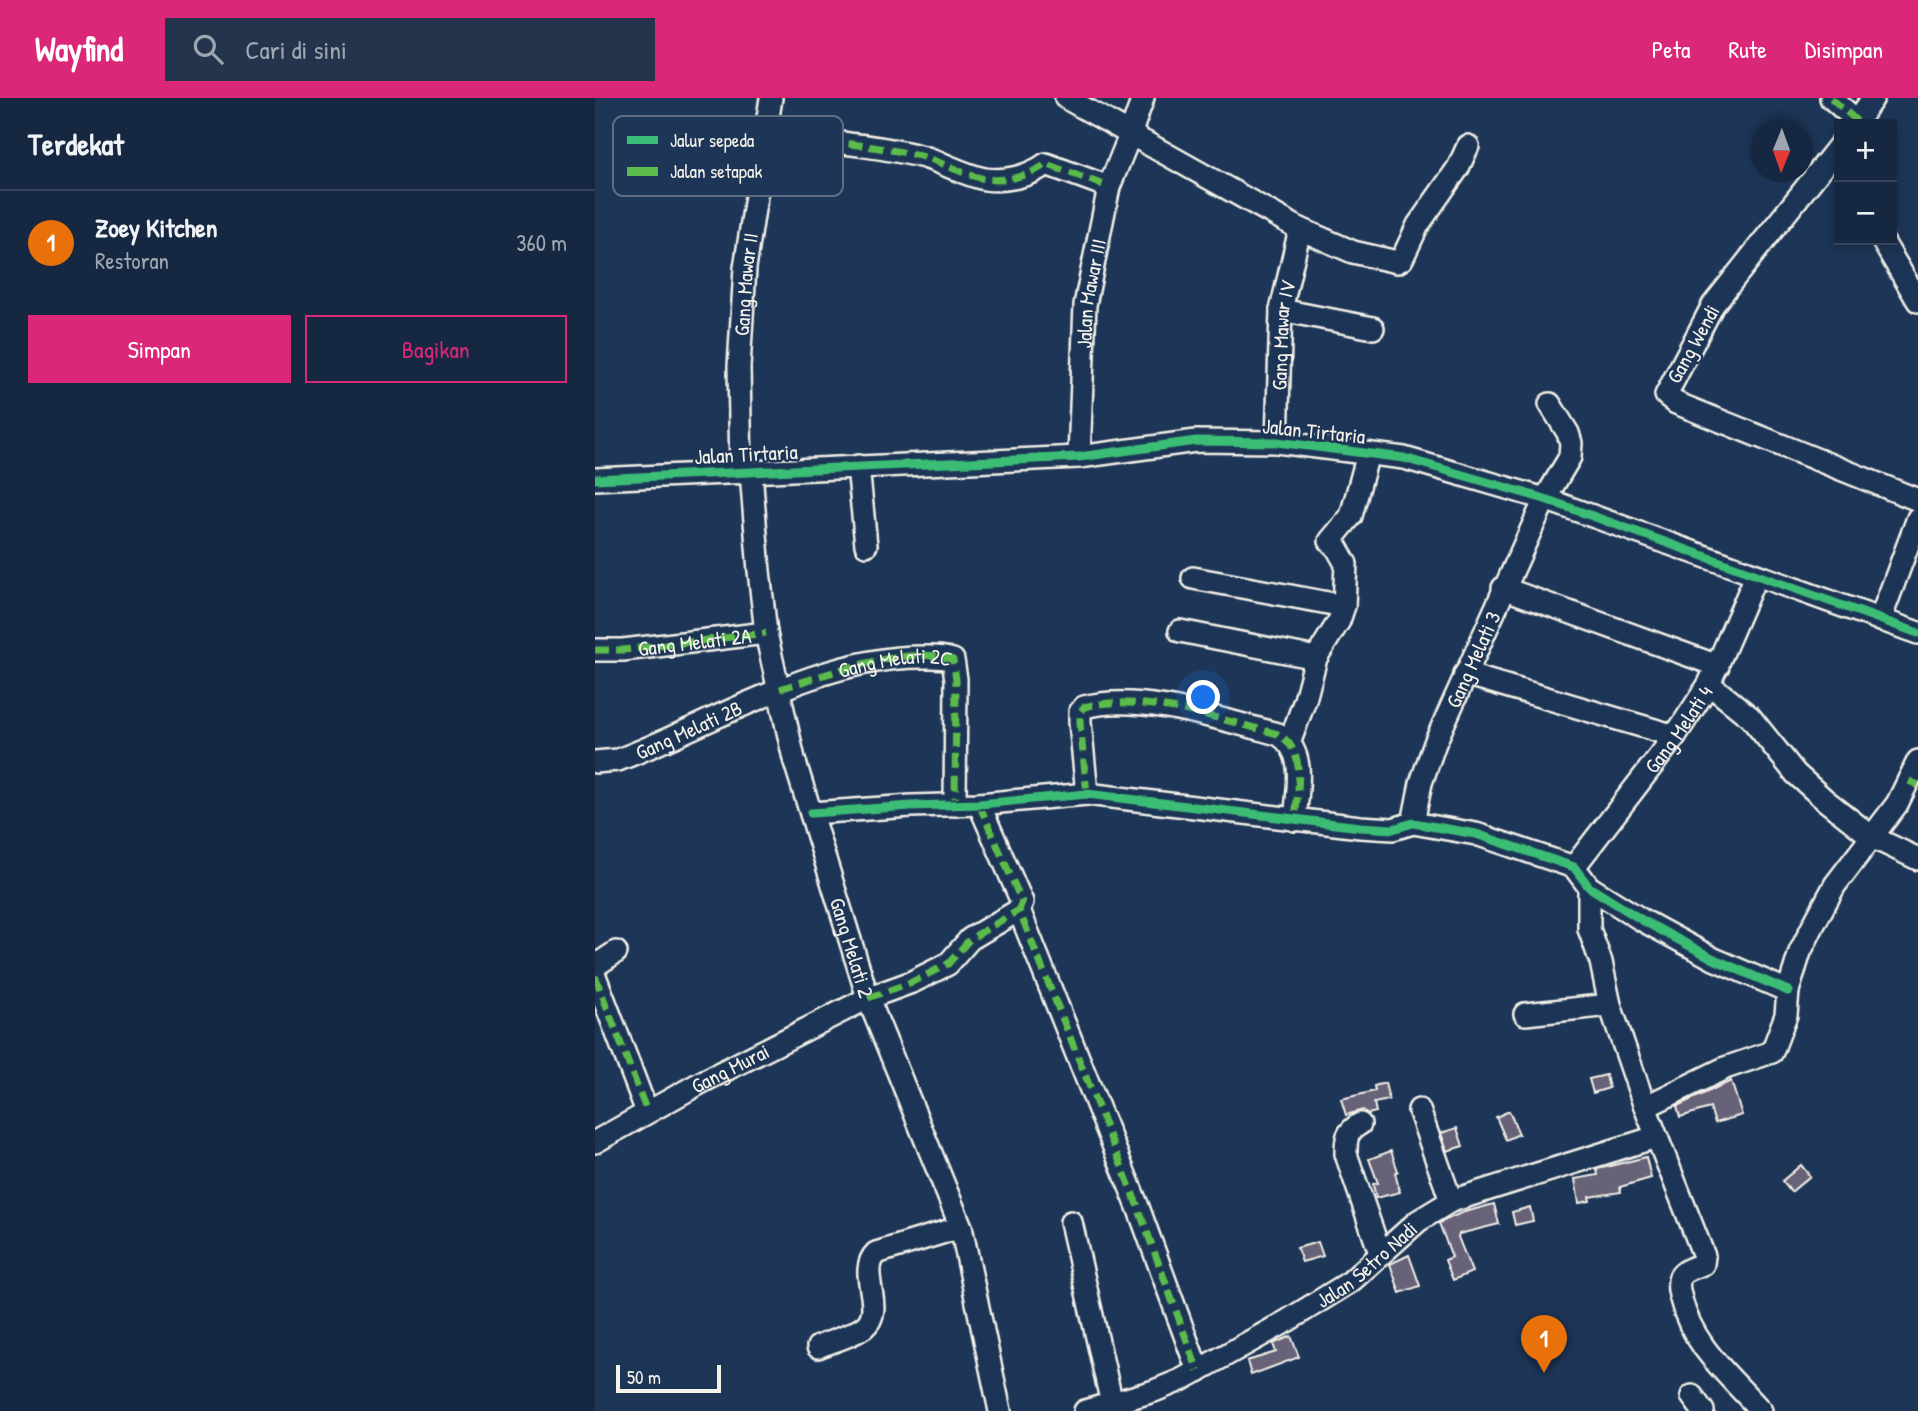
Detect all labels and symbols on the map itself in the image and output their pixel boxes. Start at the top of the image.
legend [613,116,843,196]
north arrow [1750,119,1813,182]
text: Jalur sepeda [670,127,755,153]
text: Jalan setapak [670,158,762,184]
street label: Gang Mawar II [726,231,765,337]
street label: Jalan Mawar III [1069,236,1113,349]
street label: Gang Mawar IV [1264,277,1302,391]
street label: Gang Wendi [1660,300,1726,388]
street label: Jalan Tirtaria [1261,411,1367,451]
street label: Jalan Tirtaria [694,437,798,471]
street label: Gang Melati 3 [1438,606,1507,712]
street label: Gang Melati 2A [636,620,753,663]
street label: Gang Melati 2C [835,641,955,684]
street label: Gang Melati 4 [1637,679,1719,779]
your location [1186,680,1220,714]
street label: Gang Melati 2B [631,693,746,766]
street label: Gang Melati 2 [823,894,882,1001]
street label: Gang Murai [686,1036,774,1100]
street label: Jalan Setro Nadi [1310,1214,1423,1314]
pin: 1 [1521,1315,1567,1373]
scale bar [616,1362,721,1394]

